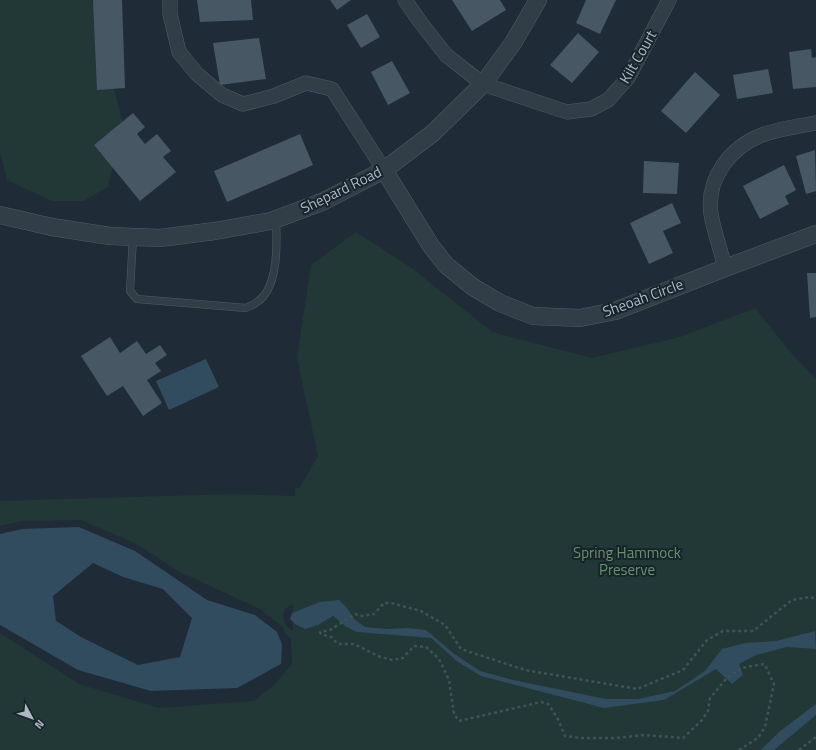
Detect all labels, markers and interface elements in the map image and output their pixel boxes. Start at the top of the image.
street label: Kilt Court [613,25,662,88]
street label: Shepard Road [296,160,385,219]
street label: Sheoah Circle [599,272,687,323]
park label: Spring Hammock Preserve [573,541,681,581]
north arrow [12,698,52,738]
text: N [31,716,48,733]

